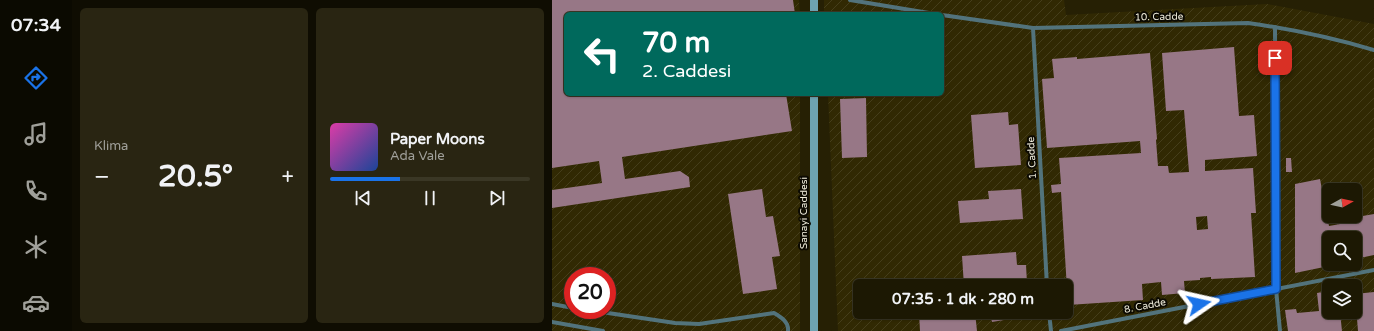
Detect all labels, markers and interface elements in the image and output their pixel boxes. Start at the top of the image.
street label: 10. Cadde [1135,11,1184,23]
text: 07:34 [11,14,61,36]
text: 70 m [642,26,710,60]
icon: left [576,28,628,80]
pin [1258,41,1292,75]
icon: arrive [1264,47,1286,69]
text: 2. Caddesi [642,60,731,82]
icon: directions [22,64,50,92]
icon: music [22,120,50,148]
text: Paper Moons [390,130,485,148]
street label: 1. Cadde [1025,136,1039,179]
text: Klima [94,138,128,154]
text: Ada Vale [390,148,445,164]
text: 20.5° [158,158,233,195]
text: − [94,164,110,190]
text: + [282,164,294,190]
icon: phone [22,177,50,205]
street label: Sanayi Caddesi [798,177,810,249]
north arrow [1322,183,1362,223]
map controls [1322,183,1362,319]
icon: previous [352,187,374,209]
icon: pause [419,187,441,209]
icon: next [486,187,508,209]
button: search [1322,231,1362,271]
icon: climate [22,233,50,261]
speed limit sign: 20 [564,267,616,319]
button: layers [1322,279,1362,319]
position arrow [1178,283,1220,325]
icon: car [22,289,50,317]
text: 07:35 · 1 dk · 280 m [892,290,1034,308]
street label: 8. Cadde [1123,296,1167,316]

